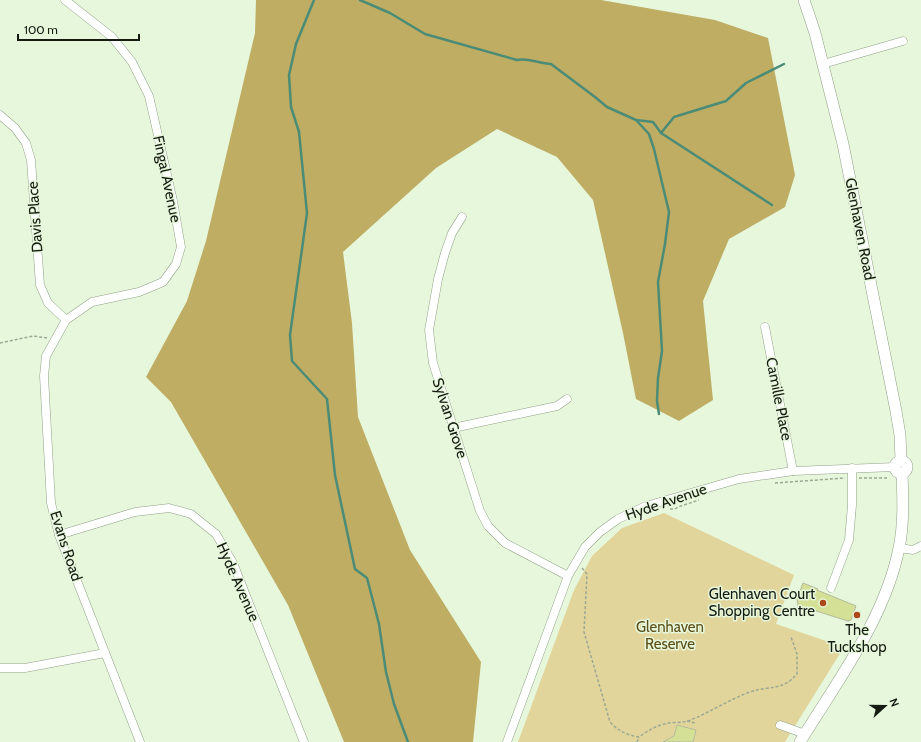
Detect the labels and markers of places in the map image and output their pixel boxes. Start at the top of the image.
place label: Glenhaven Court Shopping Centre [709,585,815,620]
marker: Glenhaven Court Shopping Centre [818,598,828,608]
marker: The Tuckshop [852,610,862,620]
place label: The Tuckshop [827,621,887,656]

